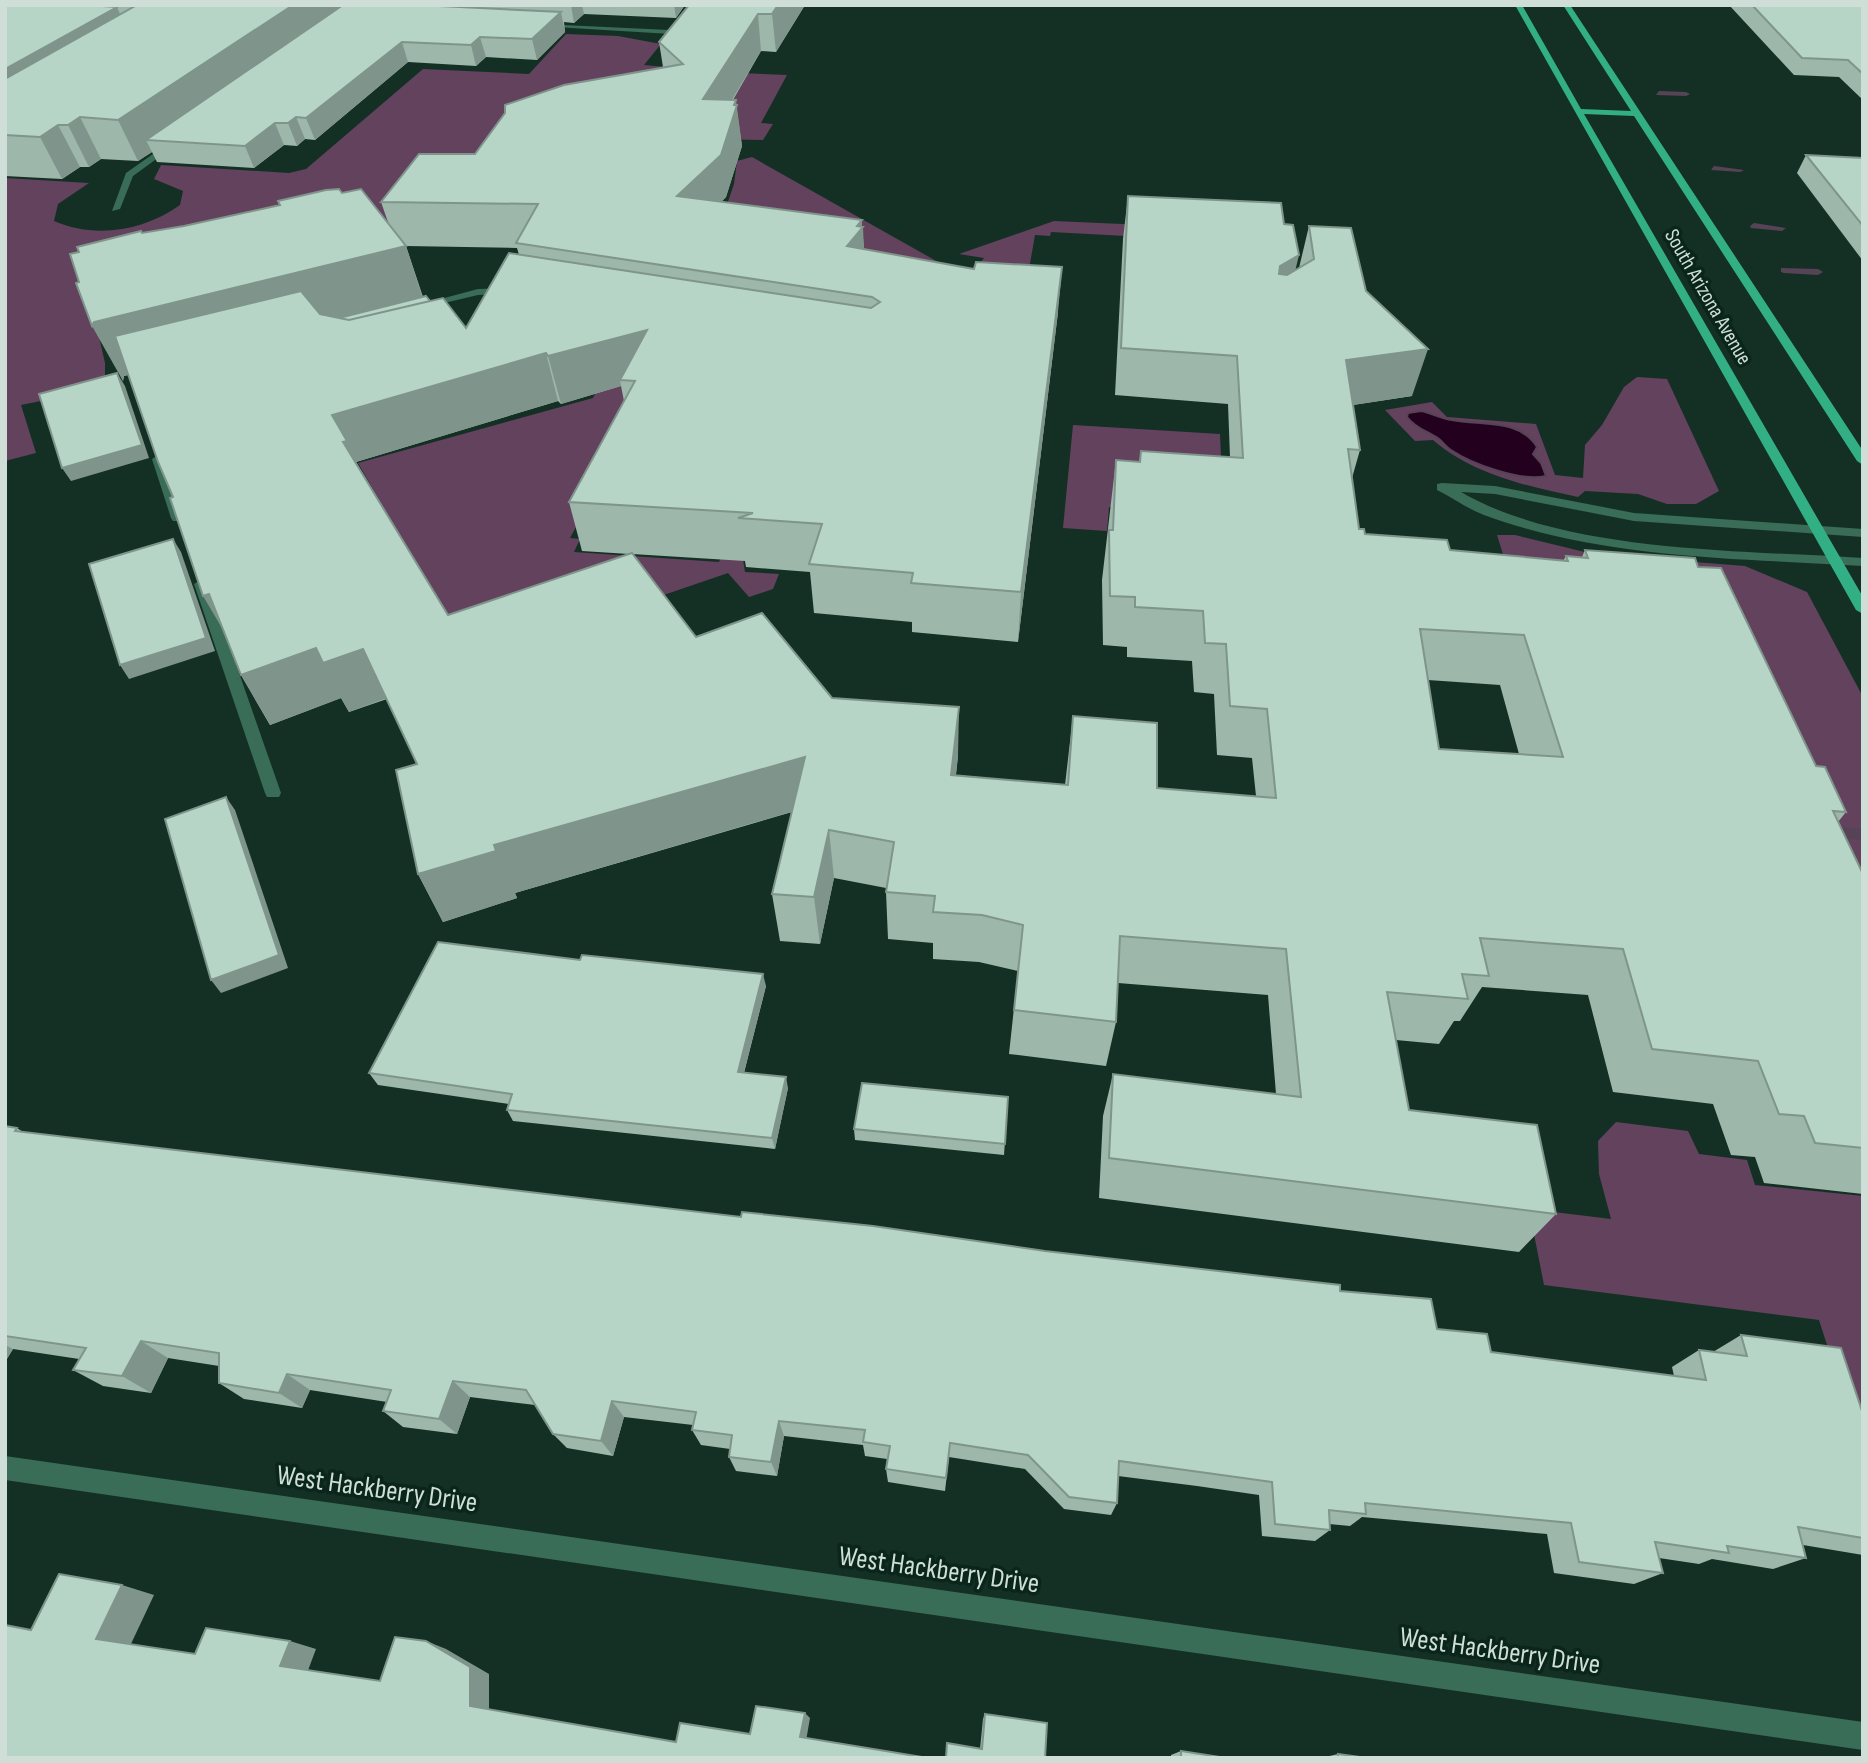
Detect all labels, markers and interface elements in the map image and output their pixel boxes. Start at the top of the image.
street label: South Arizona Avenue [1659,225,1757,369]
street label: West Hackberry Drive [275,1459,479,1519]
street label: West Hackberry Drive [837,1540,1041,1600]
street label: West Hackberry Drive [1398,1621,1602,1681]

